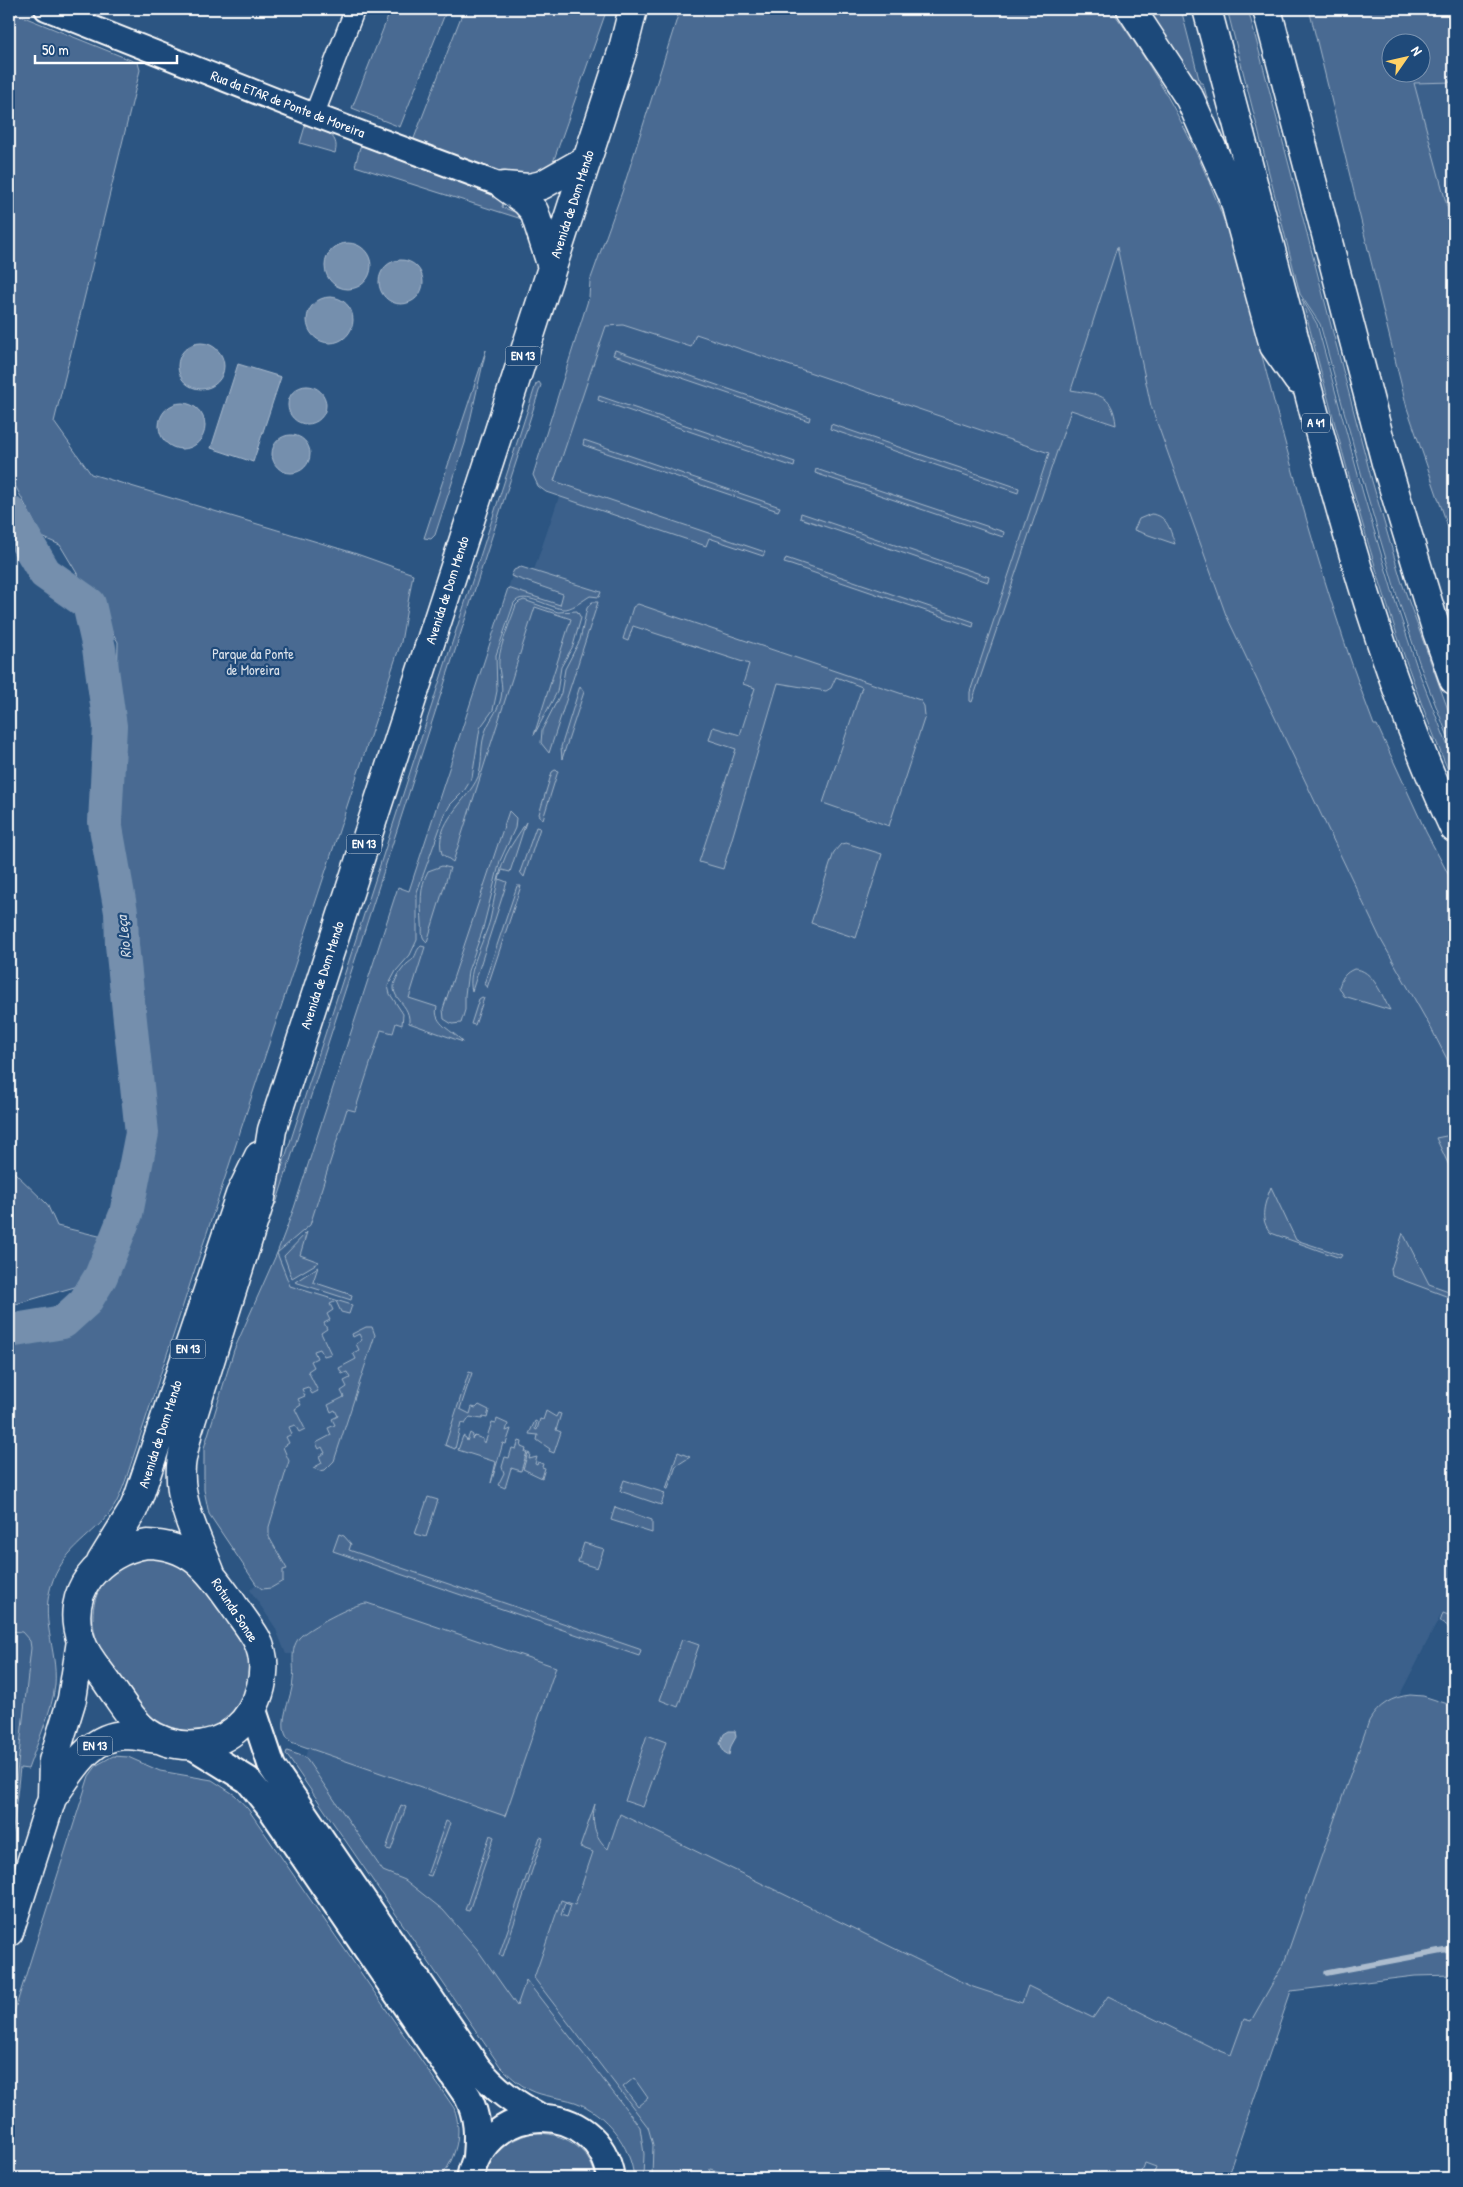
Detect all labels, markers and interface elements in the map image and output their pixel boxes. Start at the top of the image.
scale bar [35,32,178,64]
north arrow [1380,32,1430,82]
text: 50 m [42,39,69,60]
text: N [1407,42,1427,59]
street label: Rua da ETAR de Ponte de Moreira [208,65,368,142]
street label: Avenida de Dom Mendo [545,147,598,260]
road number: EN 13 [506,346,540,366]
road number: A 41 [1302,413,1330,432]
street label: Avenida de Dom Mendo [420,533,473,646]
park label: Parque da Ponte de Moreira [212,644,294,679]
road number: EN 13 [346,834,382,854]
water label: Rio Leça [111,913,136,959]
street label: Avenida de Dom Mendo [295,918,348,1031]
road number: EN 13 [170,1340,206,1358]
street label: Avenida de Dom Mendo [133,1377,186,1490]
street label: Rotunda Sonae [208,1574,263,1646]
road number: EN 13 [78,1736,112,1755]

